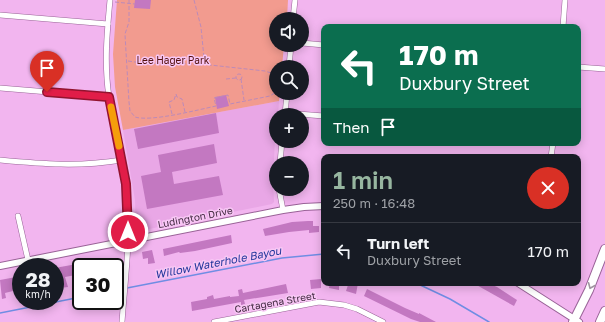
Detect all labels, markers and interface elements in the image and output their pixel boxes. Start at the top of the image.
map controls [269,12,309,196]
button: sound [269,12,309,52]
text: 170 m [399,38,478,71]
icon: left [333,40,385,92]
pin [30,51,64,92]
park label: Lee Hager Park [137,54,210,66]
icon: arrive [36,57,58,79]
button: search [269,60,309,100]
text: Duxbury Street [399,72,530,94]
button: + [269,108,309,148]
icon: arrive [377,116,399,138]
text: Then [333,118,369,136]
button: − [269,156,309,196]
text: 1 min [333,165,393,194]
button: close [527,167,569,209]
text: 250 m · 16:48 [333,195,415,211]
street label: Ludington Drive [156,204,234,230]
position arrow [107,211,149,253]
text: Turn left [367,234,429,252]
icon: left [333,240,355,262]
text: 170 m [527,242,569,260]
water label: Willow Waterhole Bayou [154,243,284,282]
text: Duxbury Street [367,252,461,268]
speed limit sign: 30 [72,258,124,310]
text: 28 [25,267,50,291]
one-way arrow [588,281,596,289]
text: km/h [25,288,51,300]
street label: Cartagena Street [234,289,316,315]

